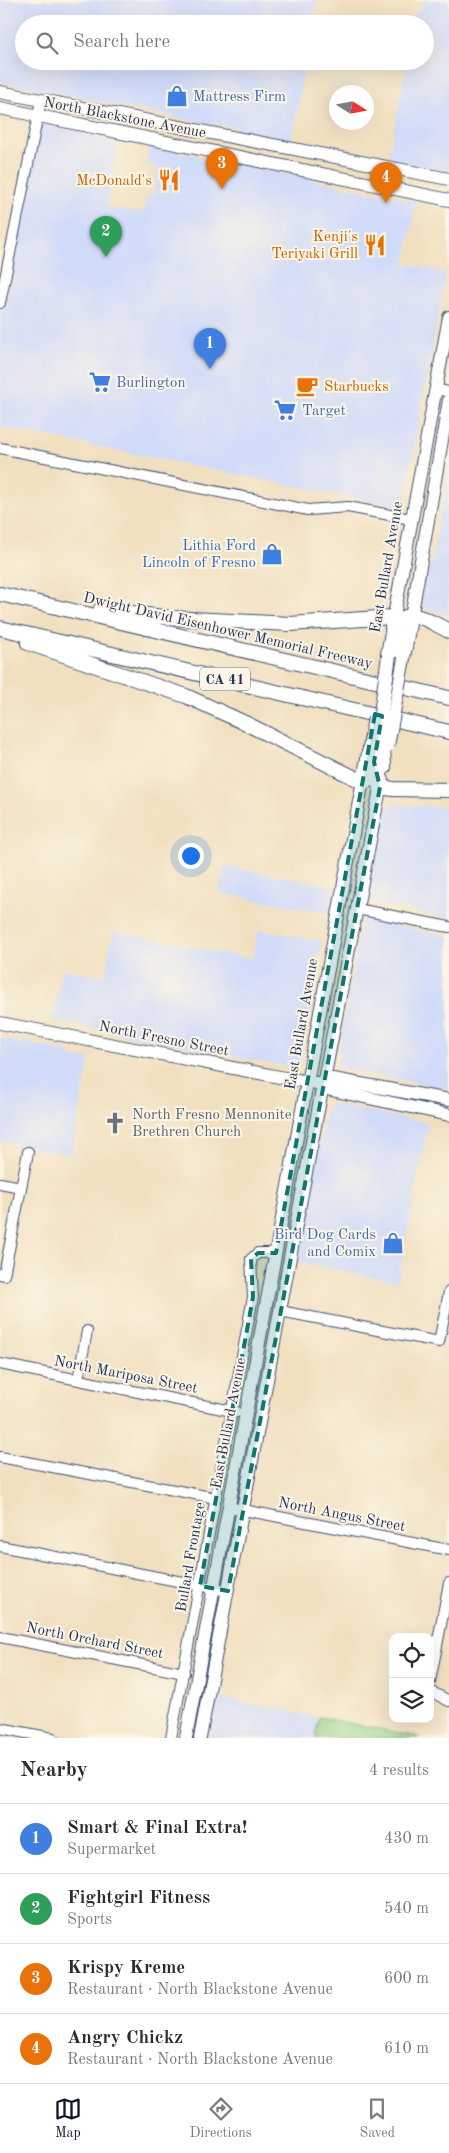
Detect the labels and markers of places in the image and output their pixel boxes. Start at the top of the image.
shop icon: Mattress Firm [164,83,190,109]
place label: Mattress Firm [193,90,286,105]
pin: 3 [206,148,238,189]
pin: 4 [370,162,402,203]
restaurant icon: McDonald's [156,167,182,193]
place label: McDonald's [76,174,152,189]
pin: 2 [90,216,122,257]
place label: Kenji's Teriyaki Grill [271,230,358,262]
restaurant icon: Kenji's Teriyaki Grill [362,232,388,258]
pin: 1 [194,328,226,369]
supermarket icon: Burlington [87,369,113,395]
cafe icon: Starbucks [294,373,320,399]
place label: Burlington [116,376,186,391]
place label: Starbucks [324,380,389,395]
supermarket icon: Target [272,397,298,423]
place label: Target [302,404,346,419]
place label: Lithia Ford Lincoln of Fresno [142,539,256,571]
shop icon: Lithia Ford Lincoln of Fresno [259,541,285,567]
place label: North Fresno Mennonite Brethren Church [132,1108,292,1140]
church icon: North Fresno Mennonite Brethren Church [102,1110,128,1136]
place label: Bird Dog Cards and Comix [274,1228,376,1260]
shop icon: Bird Dog Cards and Comix [380,1230,406,1256]

